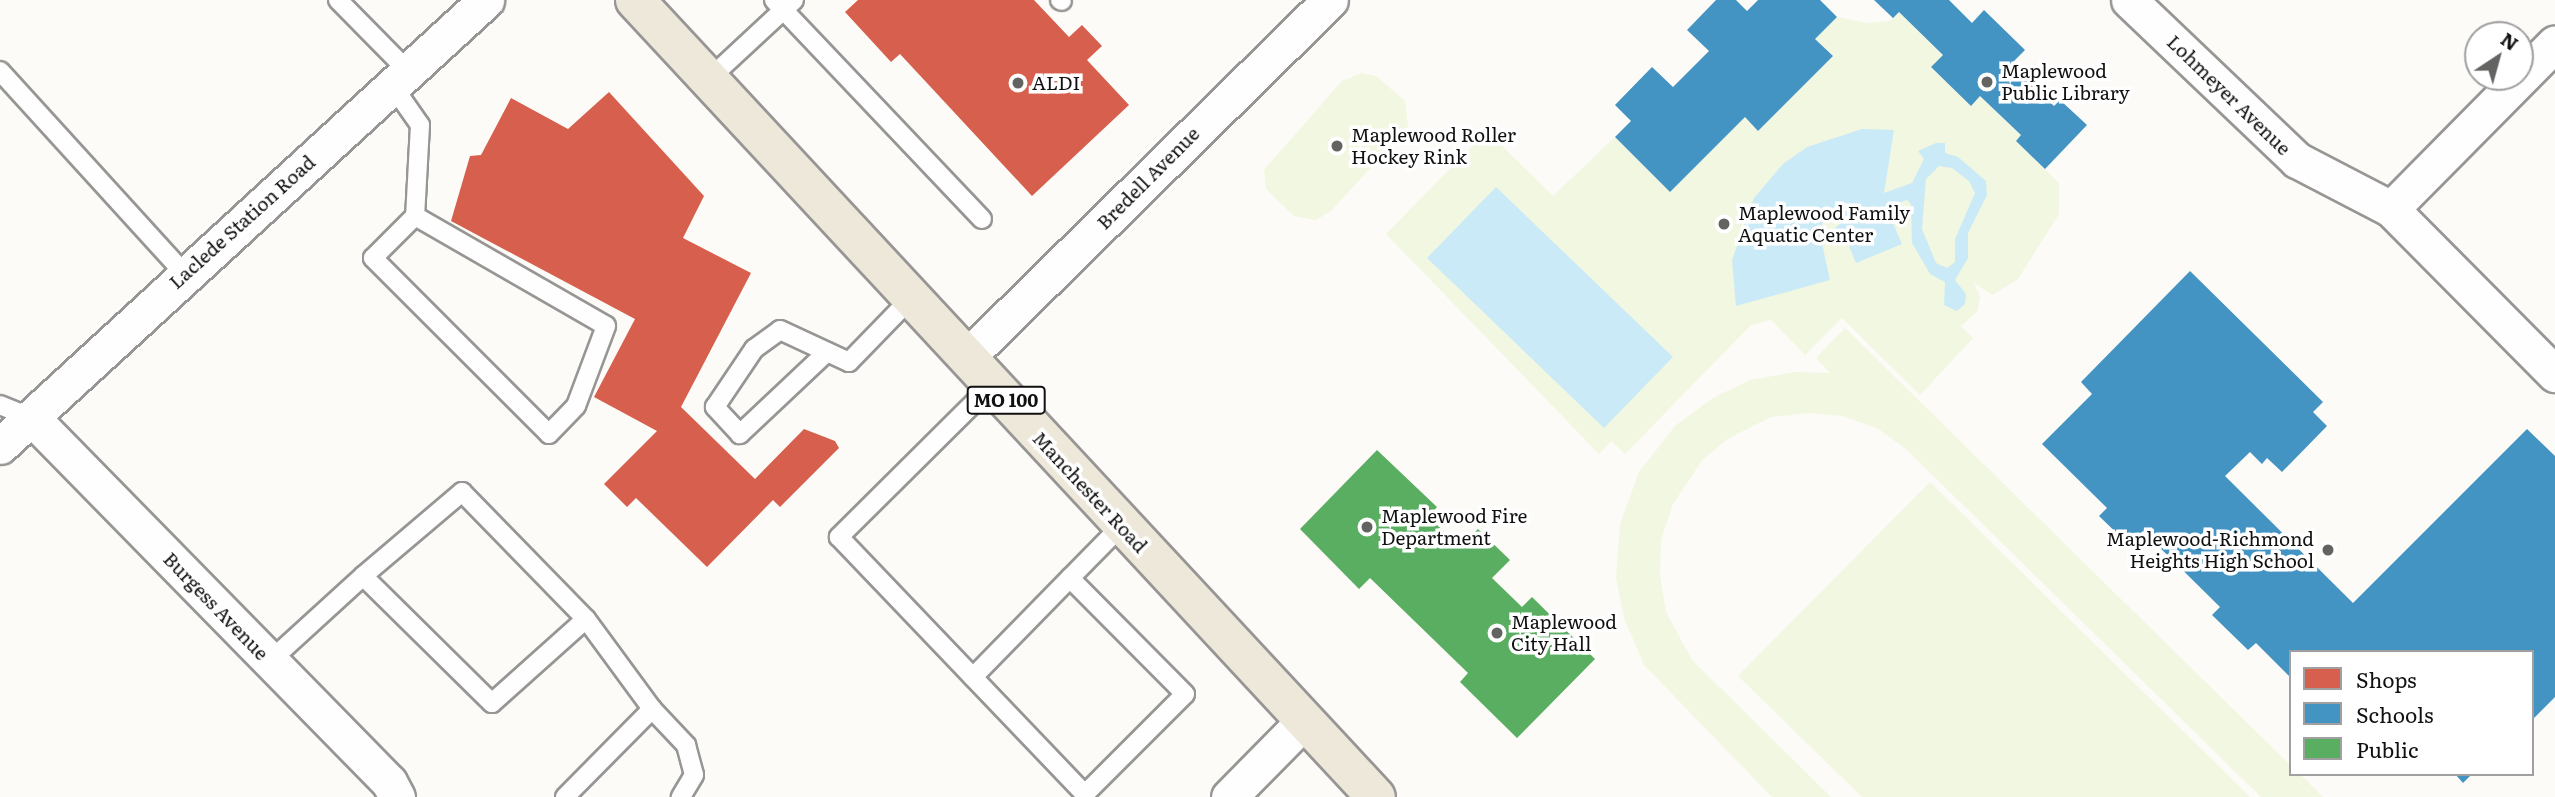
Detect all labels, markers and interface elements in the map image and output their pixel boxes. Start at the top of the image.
north arrow [2464,21,2534,91]
text: N [2495,25,2525,57]
street label: Lohmeyer Avenue [2163,30,2295,160]
place label: Maplewood Public Library [2001,60,2130,104]
place label: ALDI [1032,72,1080,94]
marker: Maplewood Public Library [1979,74,1995,90]
marker: ALDI [1010,75,1026,91]
street label: Bredell Avenue [1092,122,1204,234]
place label: Maplewood Roller Hockey Rink [1351,124,1516,168]
marker: Maplewood Roller Hockey Rink [1329,138,1345,154]
street label: Laclede Station Road [164,150,320,294]
place label: Maplewood Family Aquatic Center [1738,202,1910,246]
marker: Maplewood Family Aquatic Center [1716,216,1732,232]
road number: MO 100 [966,386,1046,414]
street label: Manchester Road [1028,427,1152,557]
place label: Maplewood Fire Department [1381,505,1527,549]
marker: Maplewood Fire Department [1359,519,1375,535]
place label: Maplewood-Richmond Heights High School [2106,528,2314,572]
marker: Maplewood-Richmond Heights High School [2320,542,2336,558]
street label: Burgess Avenue [159,547,273,665]
place label: Maplewood City Hall [1511,611,1617,655]
marker: Maplewood City Hall [1489,625,1505,641]
legend [2289,650,2534,776]
text: Shops [2356,663,2417,694]
text: Schools [2356,698,2434,729]
text: Public [2356,733,2418,764]

